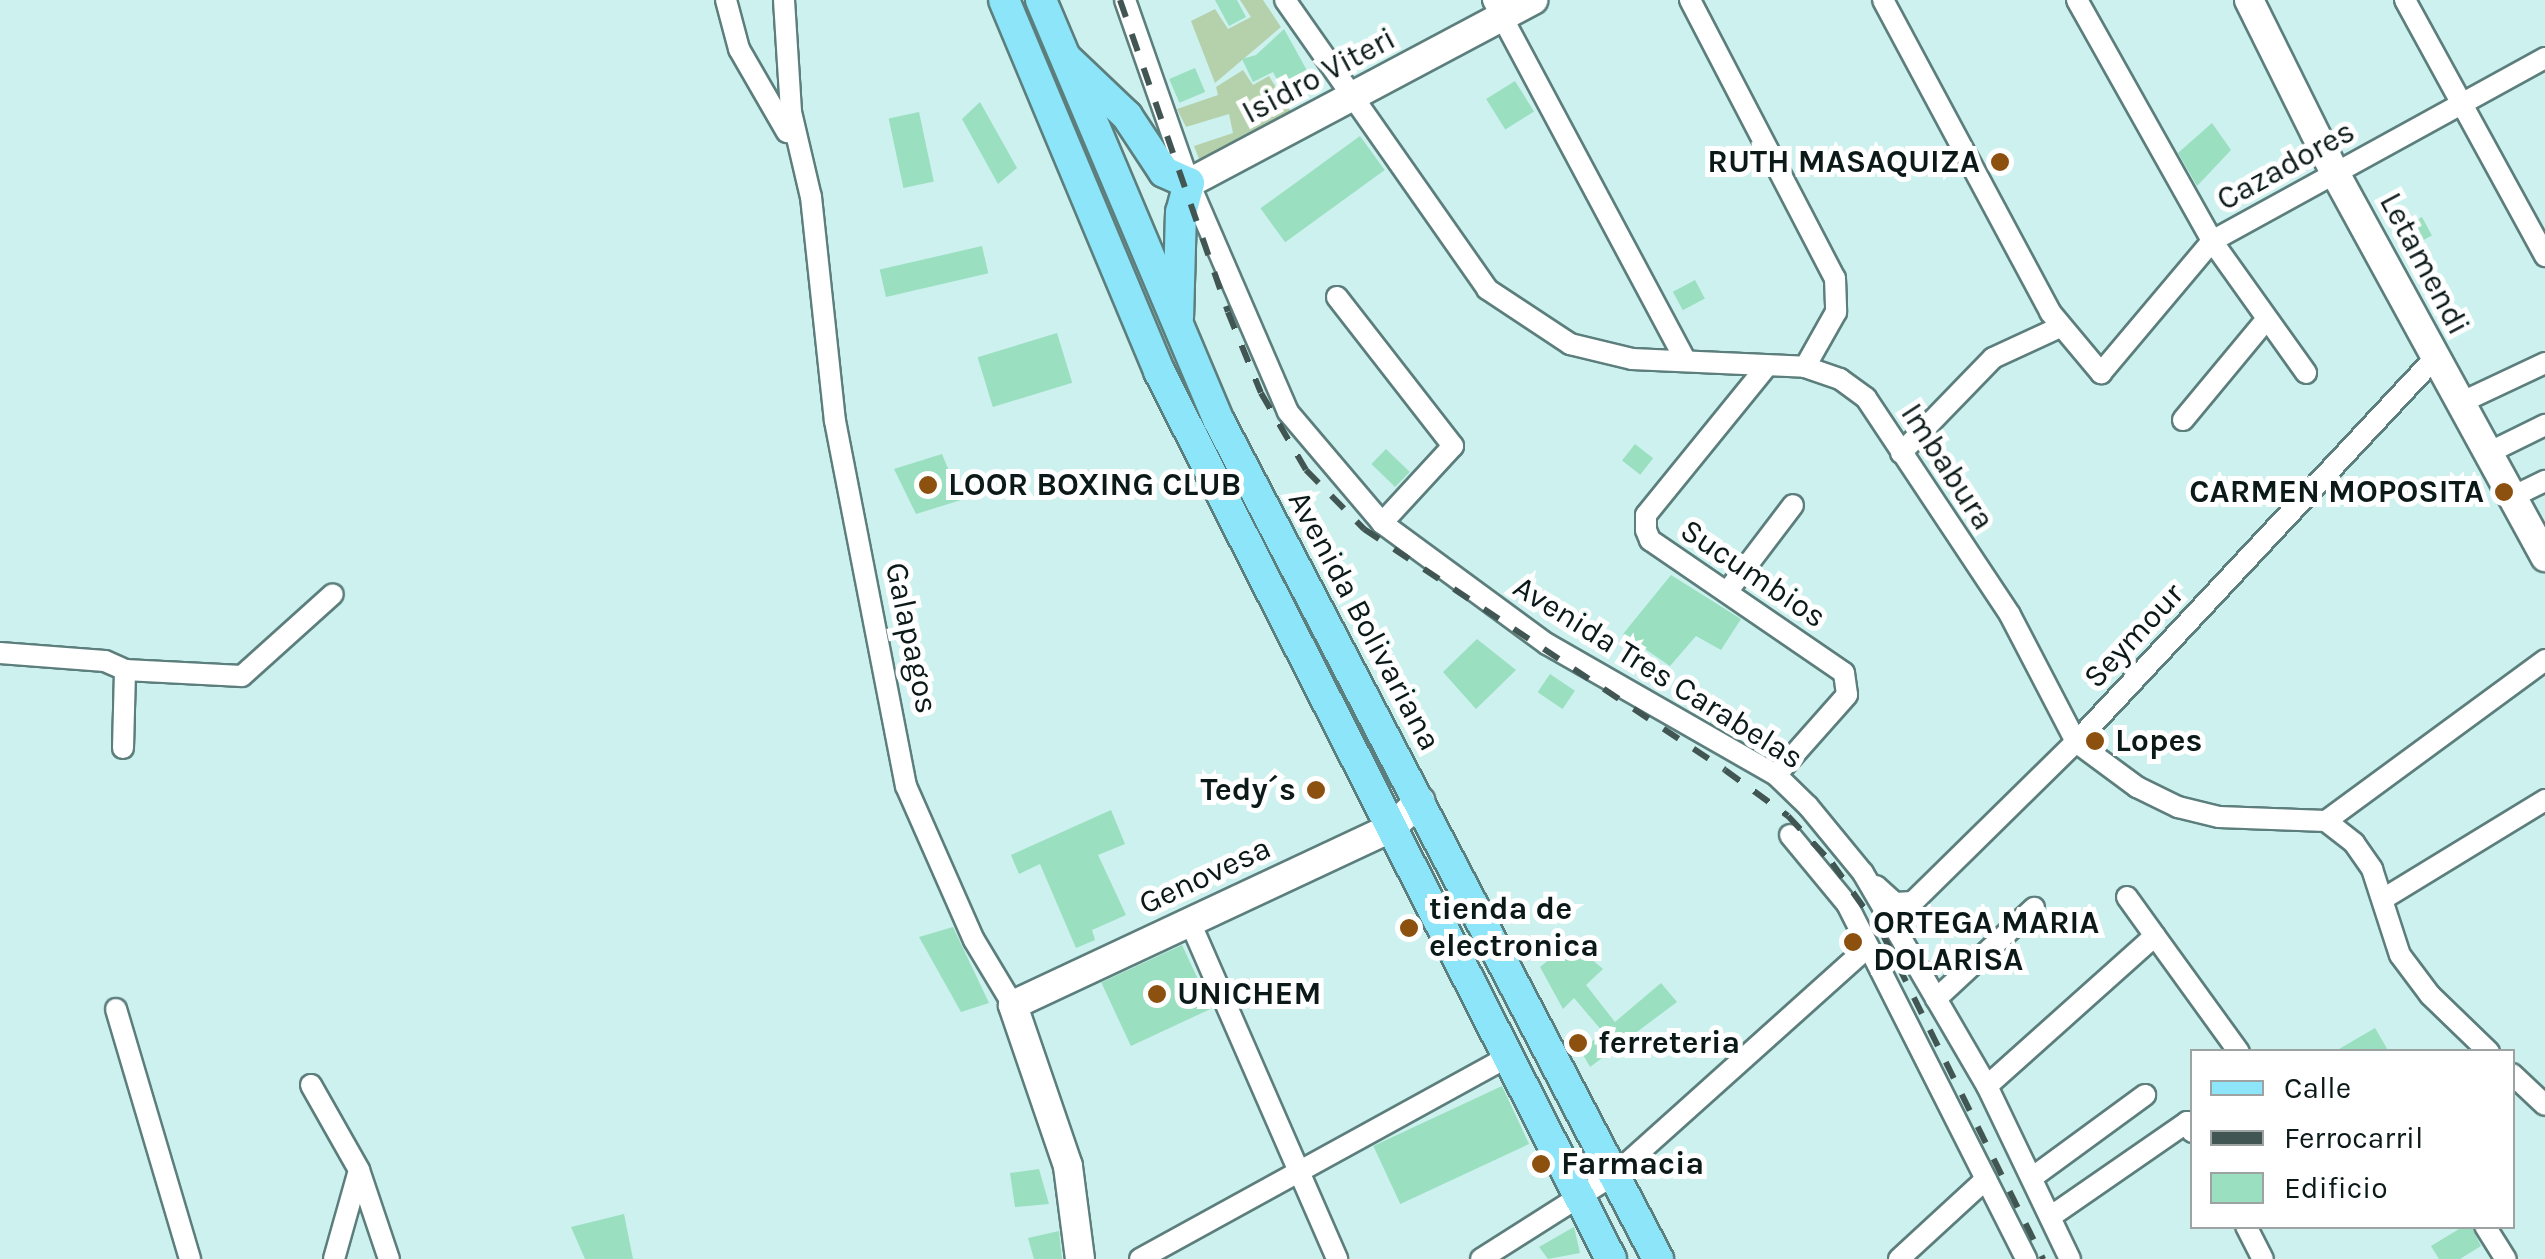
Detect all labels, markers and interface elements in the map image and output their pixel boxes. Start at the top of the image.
street label: Isidro Viteri [1236,20,1402,132]
street label: Cazadores [2211,113,2361,219]
place label: RUTH MASAQUIZA [1707,143,1980,181]
marker: RUTH MASAQUIZA [1989,151,2011,173]
street label: Letamendi [2371,186,2477,342]
street label: Imbabura [1892,397,2002,537]
place label: LOOR BOXING CLUB [948,466,1241,504]
place label: CARMEN MOPOSITA [2189,473,2484,511]
marker: LOOR BOXING CLUB [917,474,939,496]
marker: CARMEN MOPOSITA [2493,481,2515,503]
street label: Avenida Bolivariana [1279,485,1449,757]
street label: Sucumbios [1673,511,1833,637]
street label: Galapagos [876,559,946,717]
street label: Avenida Tres Carabelas [1506,568,1810,778]
street label: Seymour [2076,576,2192,696]
place label: Lopes [2115,722,2202,760]
marker: Lopes [2084,730,2106,752]
place label: Tedy´s [1201,771,1296,809]
marker: Tedy´s [1305,779,1327,801]
street label: Genovesa [1133,829,1277,923]
place label: tienda de electronica [1429,891,1599,966]
place label: ORTEGA MARIA DOLARISA [1873,905,2099,980]
marker: tienda de electronica [1398,917,1420,939]
marker: ORTEGA MARIA DOLARISA [1842,931,1864,953]
place label: UNICHEM [1177,975,1321,1013]
marker: UNICHEM [1146,983,1168,1005]
place label: ferreteria [1598,1024,1740,1062]
marker: ferreteria [1567,1032,1589,1054]
legend [2190,1049,2515,1229]
text: Calle [2284,1070,2351,1106]
text: Ferrocarril [2284,1120,2423,1156]
place label: Farmacia [1561,1145,1704,1183]
marker: Farmacia [1530,1153,1552,1175]
text: Edificio [2284,1170,2388,1206]

